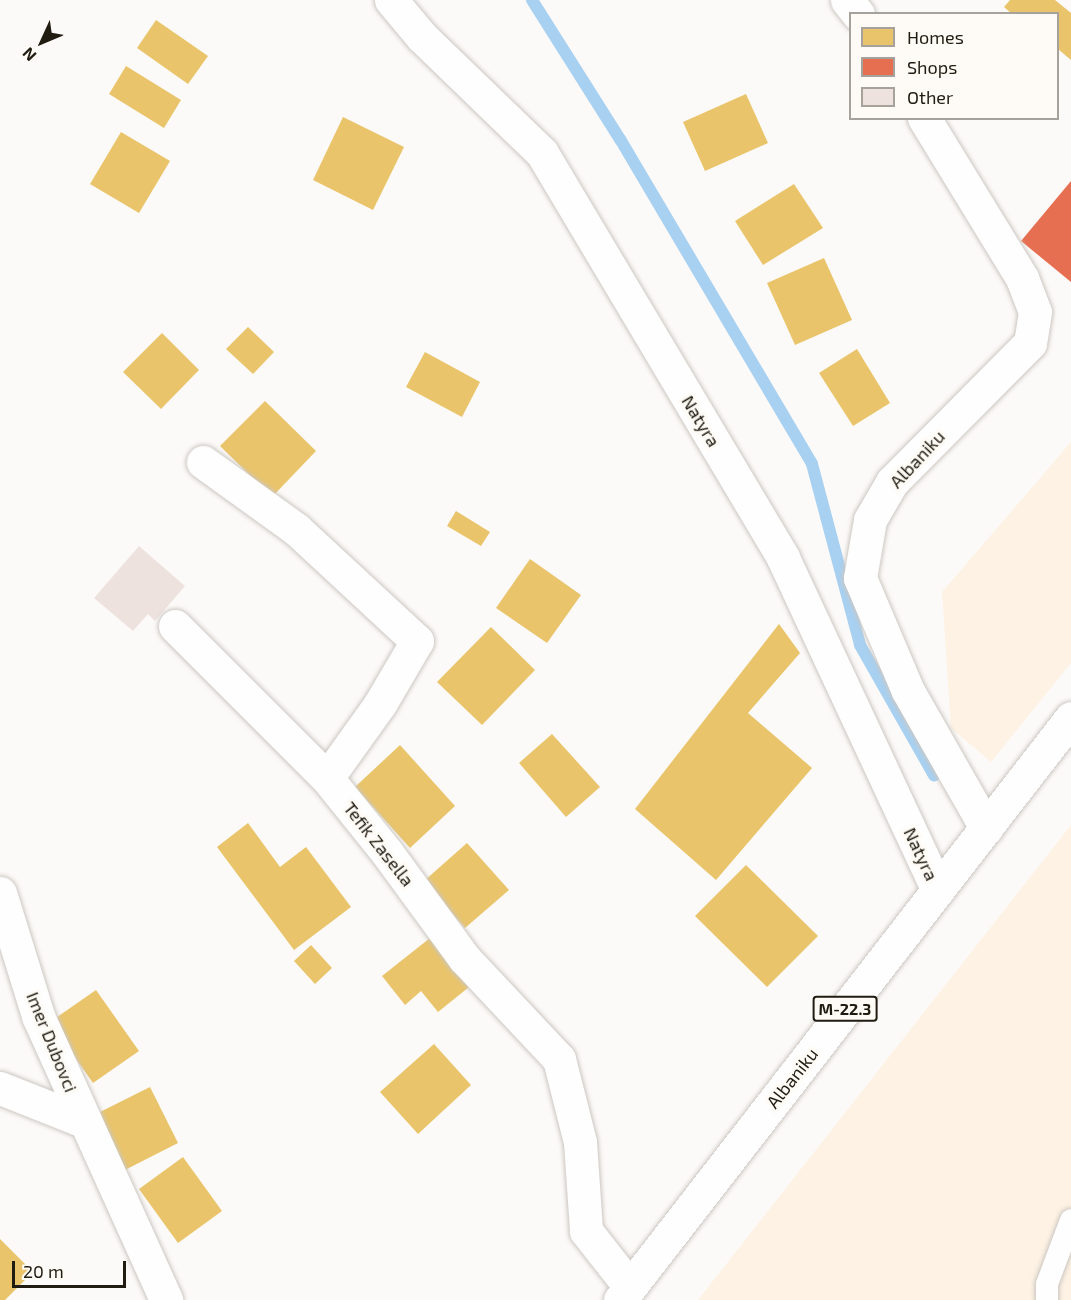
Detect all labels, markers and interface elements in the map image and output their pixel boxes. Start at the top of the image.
north arrow [12,12,72,72]
legend [849,12,1059,120]
text: Homes [907,26,964,48]
text: N [18,44,40,66]
text: Shops [907,56,957,78]
text: Other [907,86,953,108]
street label: Natyra [677,391,725,451]
street label: Albaniku [885,426,949,492]
street label: Tefik Zasella [339,797,419,891]
street label: Natyra [899,824,943,884]
street label: Imer Dubovci [22,989,82,1095]
road number: M-22.3 [812,996,878,1022]
street label: Albaniku [762,1043,822,1113]
scale bar [15,1249,129,1287]
text: 20 m [23,1260,64,1282]

